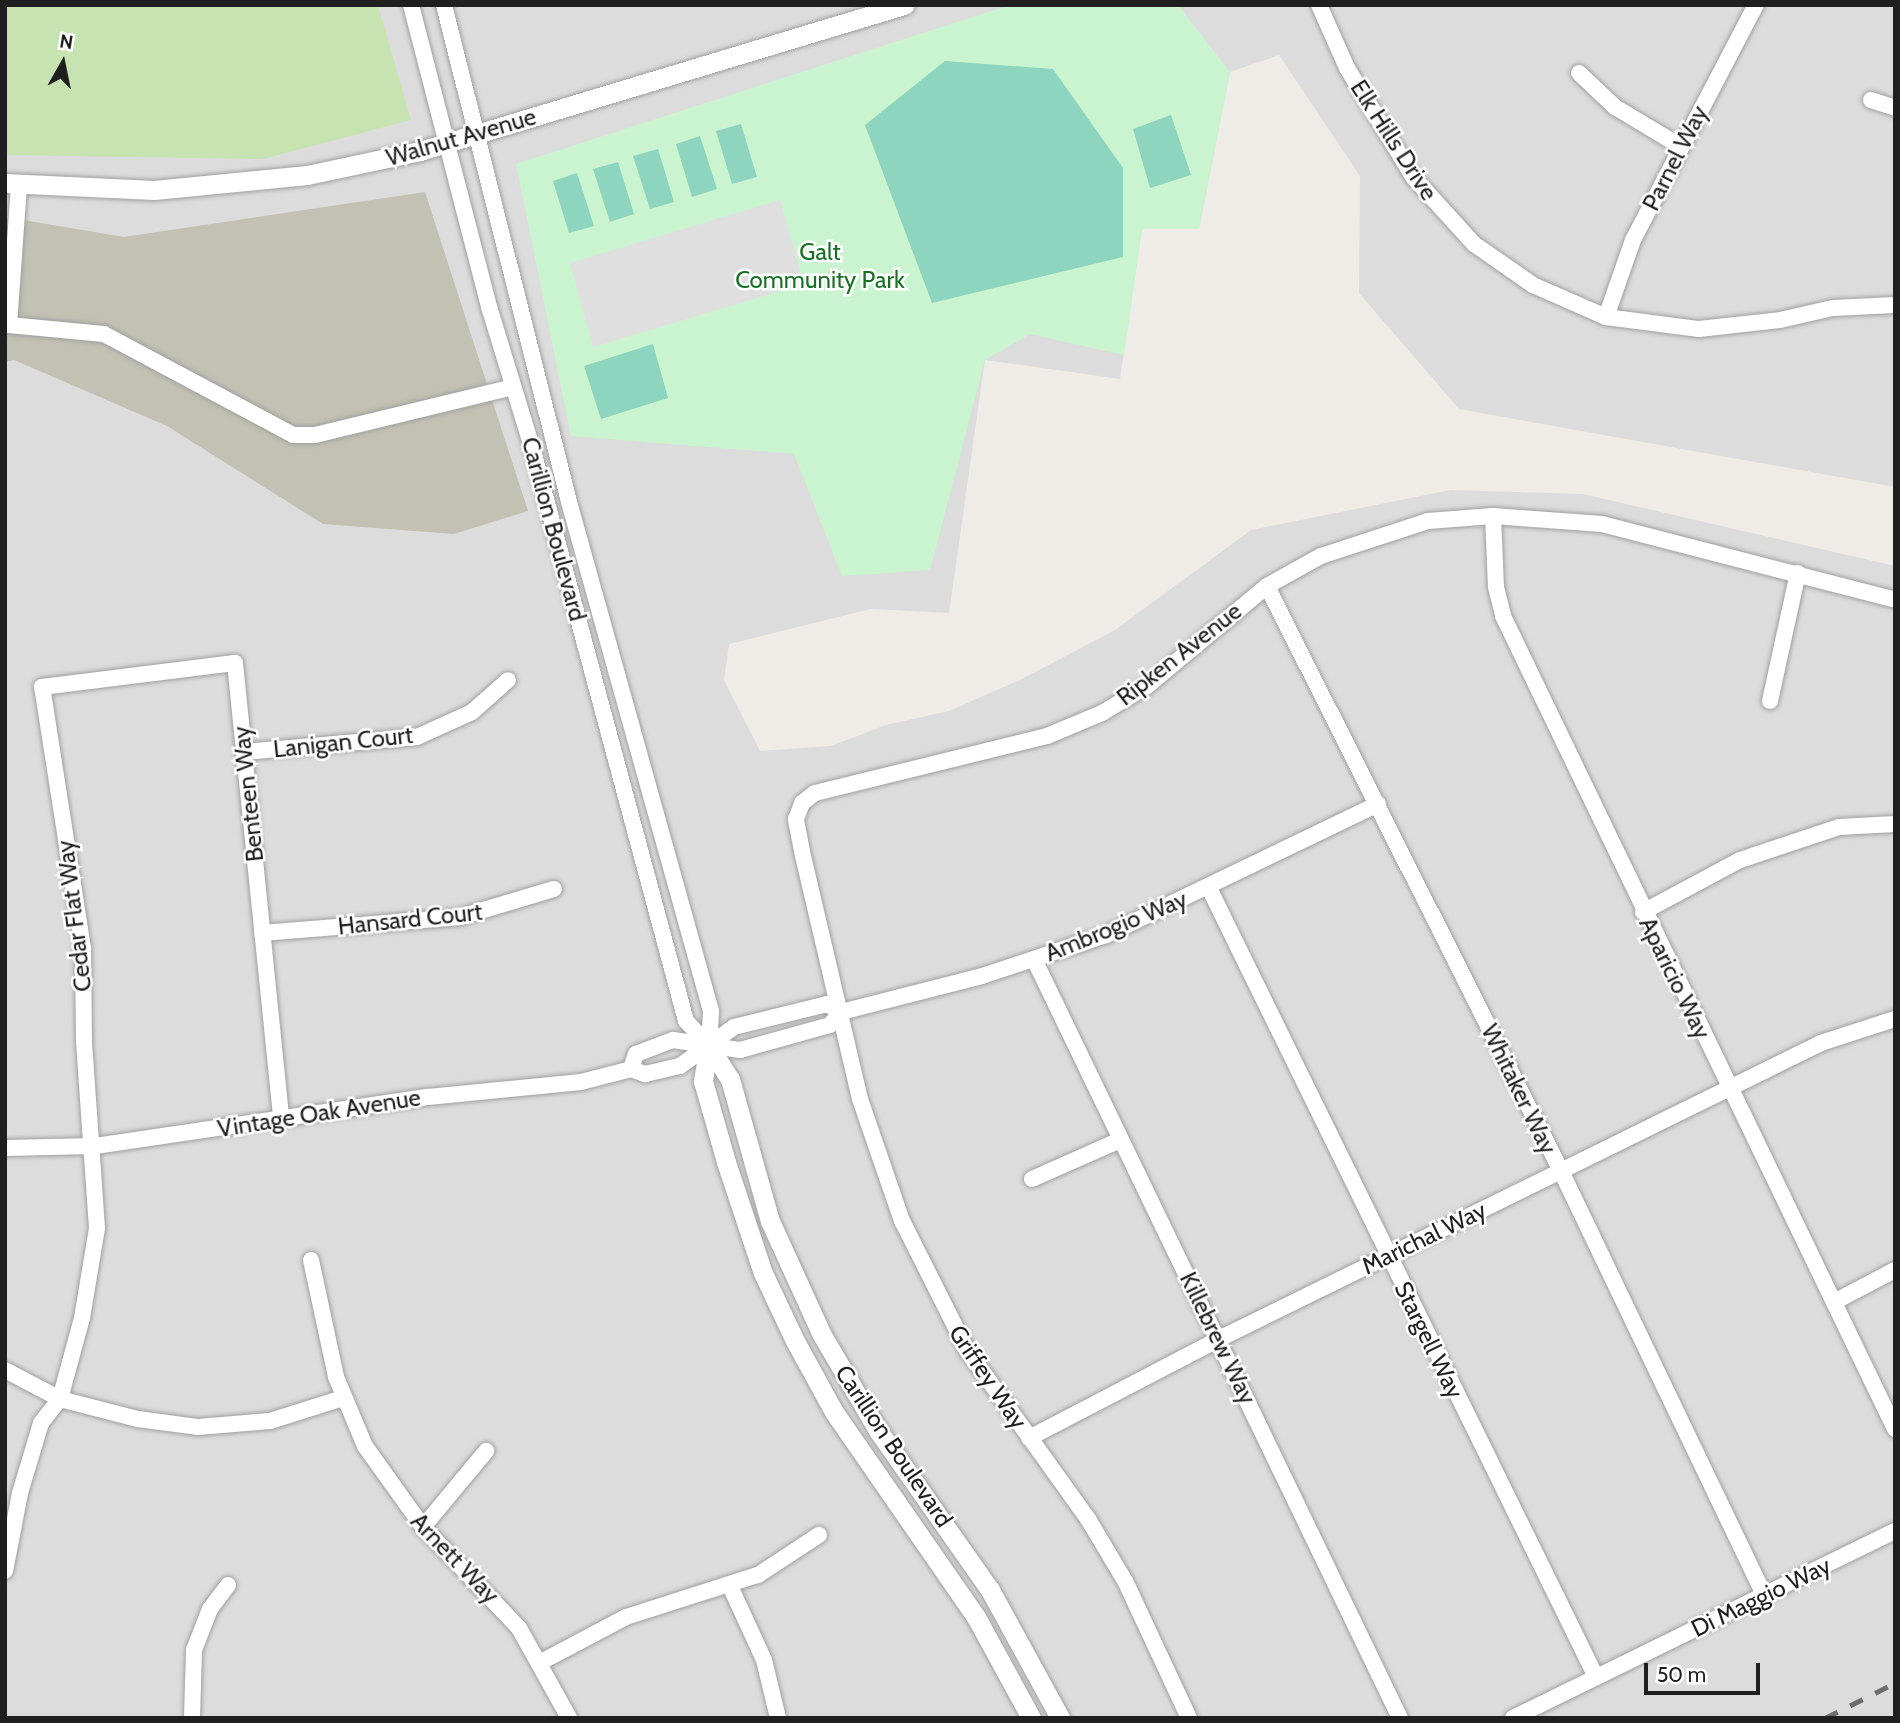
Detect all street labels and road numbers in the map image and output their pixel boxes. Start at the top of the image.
street label: Elk Hills Drive [1344,75,1444,205]
street label: Parnel Way [1636,101,1714,215]
street label: Walnut Avenue [383,102,539,172]
street label: Carillion Boulevard [516,434,592,624]
street label: Ripken Avenue [1111,596,1247,712]
street label: Lanigan Court [272,720,414,764]
street label: Benteen Way [227,725,269,863]
street label: Cedar Flat Way [50,839,98,993]
street label: Ambrogio Way [1041,884,1191,968]
street label: Hansard Court [336,897,484,941]
street label: Aparicio Way [1633,912,1717,1044]
street label: Whitaker Way [1475,1019,1563,1159]
street label: Vintage Oak Avenue [215,1083,423,1143]
street label: Marichal Way [1357,1195,1491,1281]
street label: Killebrew Way [1174,1267,1262,1409]
street label: Stargell Way [1388,1277,1470,1403]
street label: Griffey Way [943,1320,1033,1434]
street label: Carillion Boulevard [829,1360,959,1532]
street label: Arnett Way [405,1507,505,1609]
street label: Di Maggio Way [1687,1551,1835,1643]

